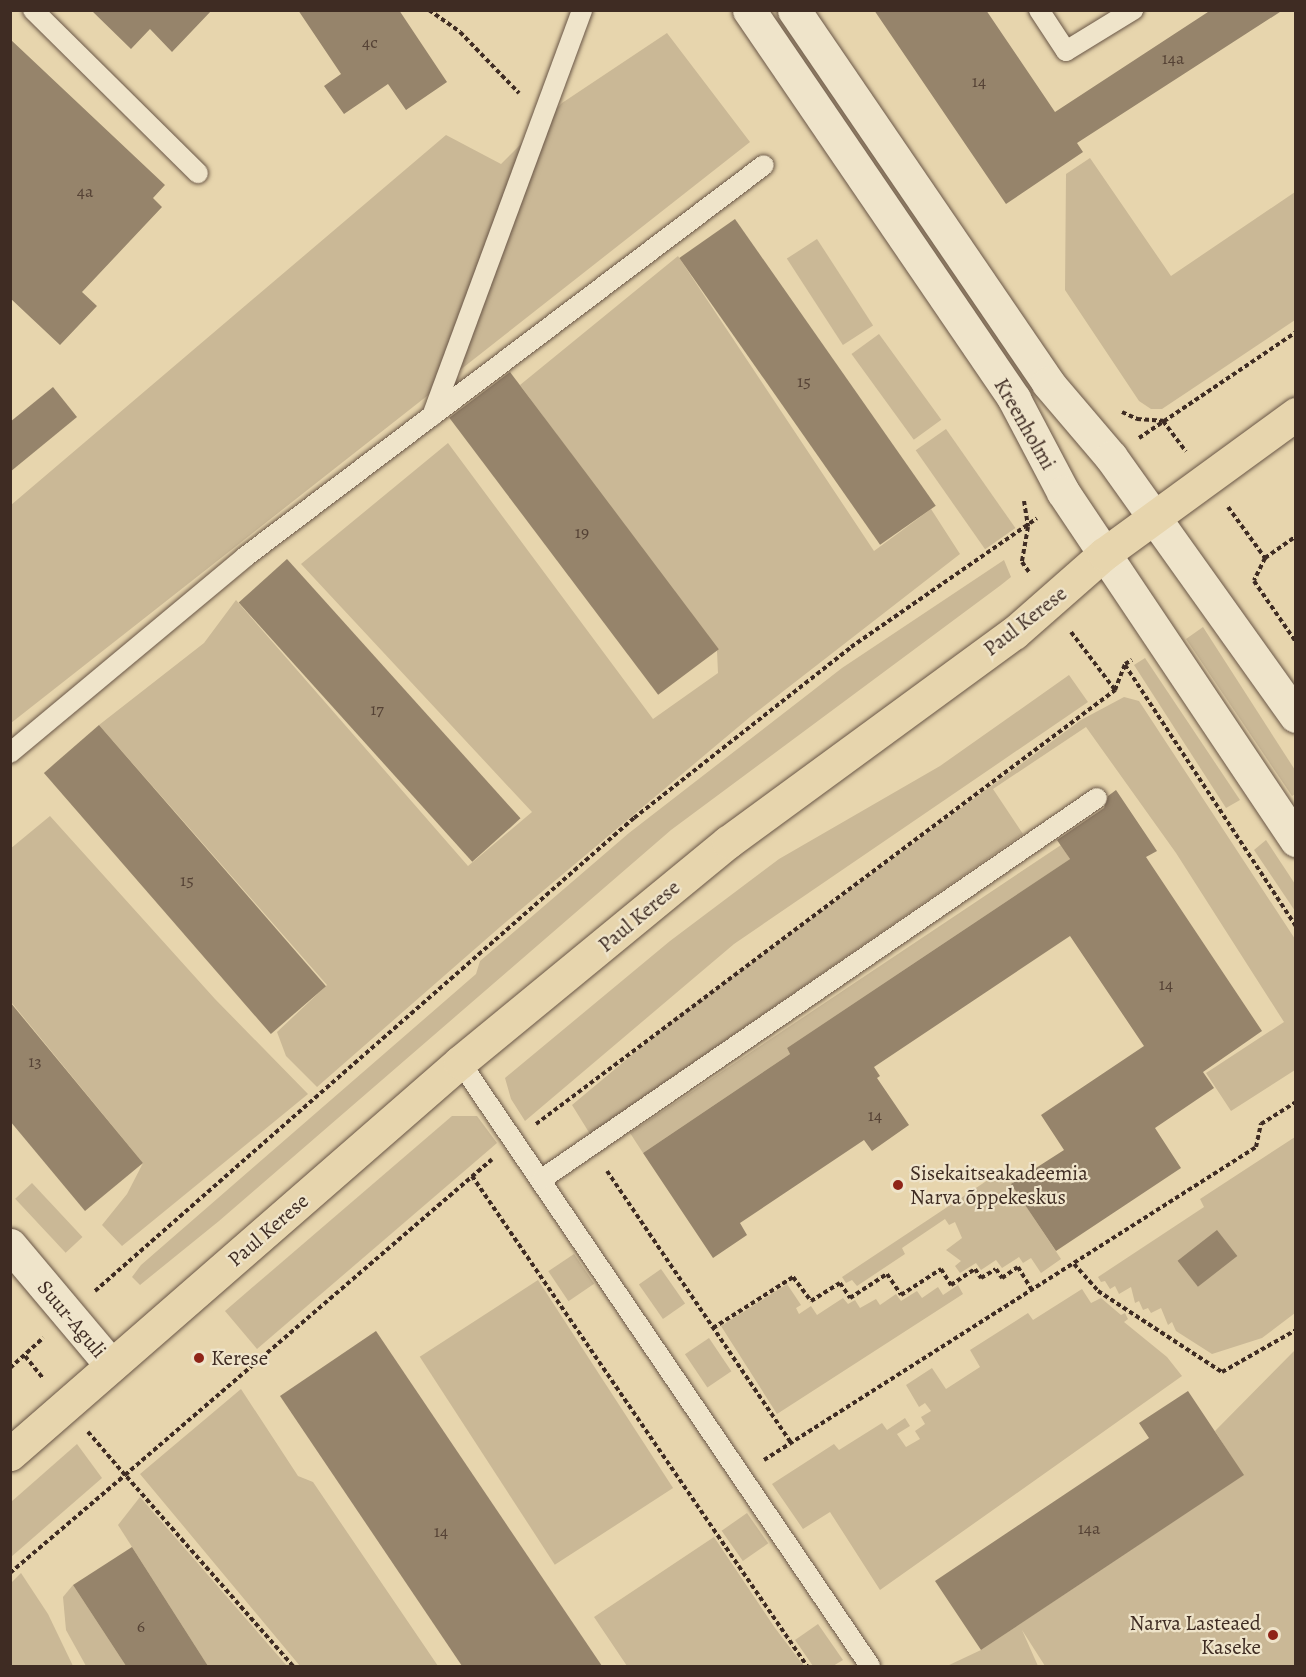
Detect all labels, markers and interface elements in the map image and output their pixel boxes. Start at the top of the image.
house number: 4c [362,31,378,53]
house number: 14a [1162,47,1184,69]
house number: 14 [972,70,986,92]
house number: 4a [77,180,93,202]
house number: 15 [797,370,811,392]
street label: Kreenholmi [989,374,1061,474]
house number: 19 [575,521,589,543]
street label: Paul Kerese [978,581,1072,661]
house number: 17 [370,698,384,720]
house number: 15 [180,869,194,891]
street label: Paul Kerese [593,875,685,957]
house number: 14 [1159,973,1173,995]
house number: 13 [28,1050,42,1072]
house number: 14 [868,1104,882,1126]
place label: Sisekaitseakadeemia Narva õppekeskus [910,1160,1088,1210]
marker: Sisekaitseakadeemia Narva õppekeskus [891,1178,905,1192]
street label: Paul Kerese [223,1188,313,1272]
street label: Suur-Aguli [32,1275,112,1363]
place label: Kerese [211,1345,268,1371]
marker: Kerese [192,1351,206,1365]
house number: 14a [1078,1517,1100,1539]
house number: 14 [434,1520,448,1542]
place label: Narva Lasteaed Kaseke [1130,1610,1261,1660]
house number: 6 [137,1615,145,1637]
marker: Narva Lasteaed Kaseke [1266,1628,1280,1642]

